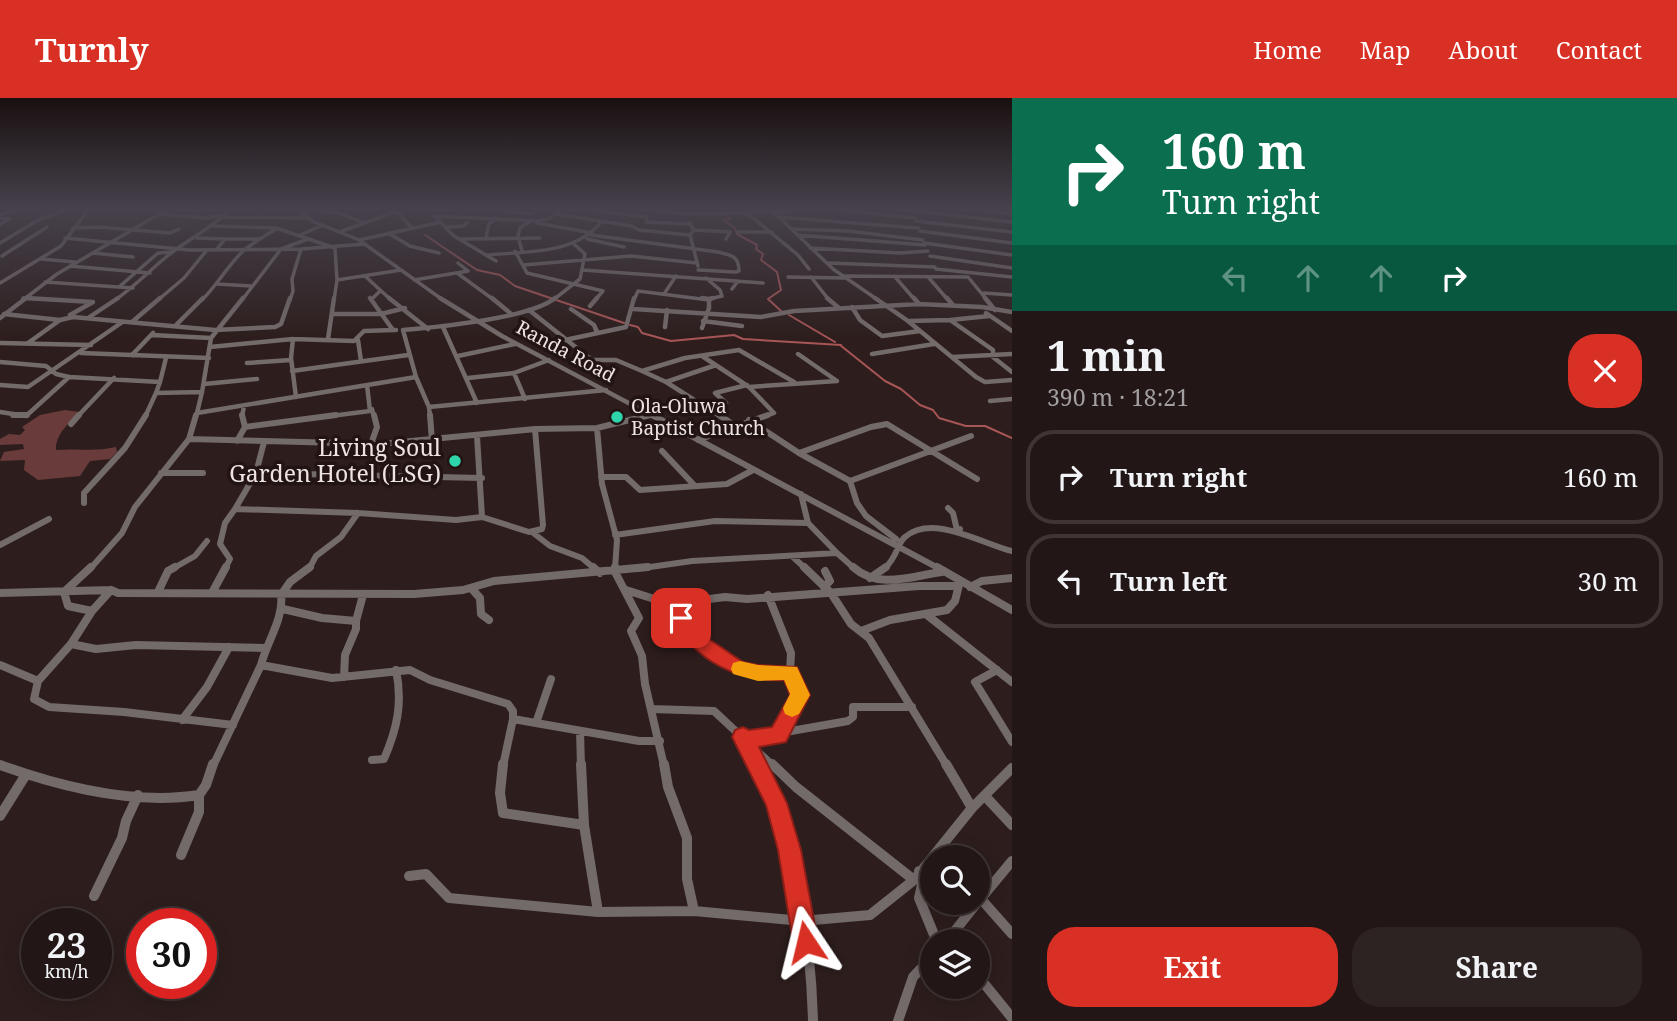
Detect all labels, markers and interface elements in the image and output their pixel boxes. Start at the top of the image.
text: Turnly [35,27,149,72]
text: Home [1253,33,1322,66]
text: Map [1360,33,1411,66]
text: About [1449,33,1518,66]
text: Contact [1556,33,1642,66]
text: 160 m [1162,117,1306,183]
icon: right [1047,126,1138,217]
text: Turn right [1162,180,1320,223]
icon: left [1216,259,1254,297]
icon: ahead [1289,259,1327,297]
icon: ahead [1362,259,1400,297]
icon: right [1435,259,1473,297]
street label: Randa Road [512,314,620,388]
text: 1 min [1047,326,1166,383]
button: close [1568,334,1642,408]
text: 390 m · 18:21 [1047,381,1189,413]
place label: Ola-Oluwa Baptist Church [631,393,765,441]
marker: Ola-Oluwa Baptist Church [609,409,625,425]
place label: Living Soul Garden Hotel (LSG) [229,431,441,489]
marker: Living Soul Garden Hotel (LSG) [447,453,463,469]
icon: right [1051,458,1089,496]
text: Turn right [1110,459,1247,495]
text: 160 m [1563,459,1638,495]
icon: left [1051,562,1089,600]
text: Turn left [1110,563,1227,599]
text: 30 m [1578,563,1638,599]
pin [651,588,711,648]
icon: arrive [662,599,700,637]
map controls [920,845,990,999]
button: search [920,845,990,915]
position arrow [769,905,843,979]
speed limit sign: 30 [126,908,217,999]
text: 23 [47,921,86,968]
button: Exit [1047,927,1338,1007]
button: Share [1352,927,1642,1007]
button: layers [920,929,990,999]
text: km/h [44,959,89,983]

